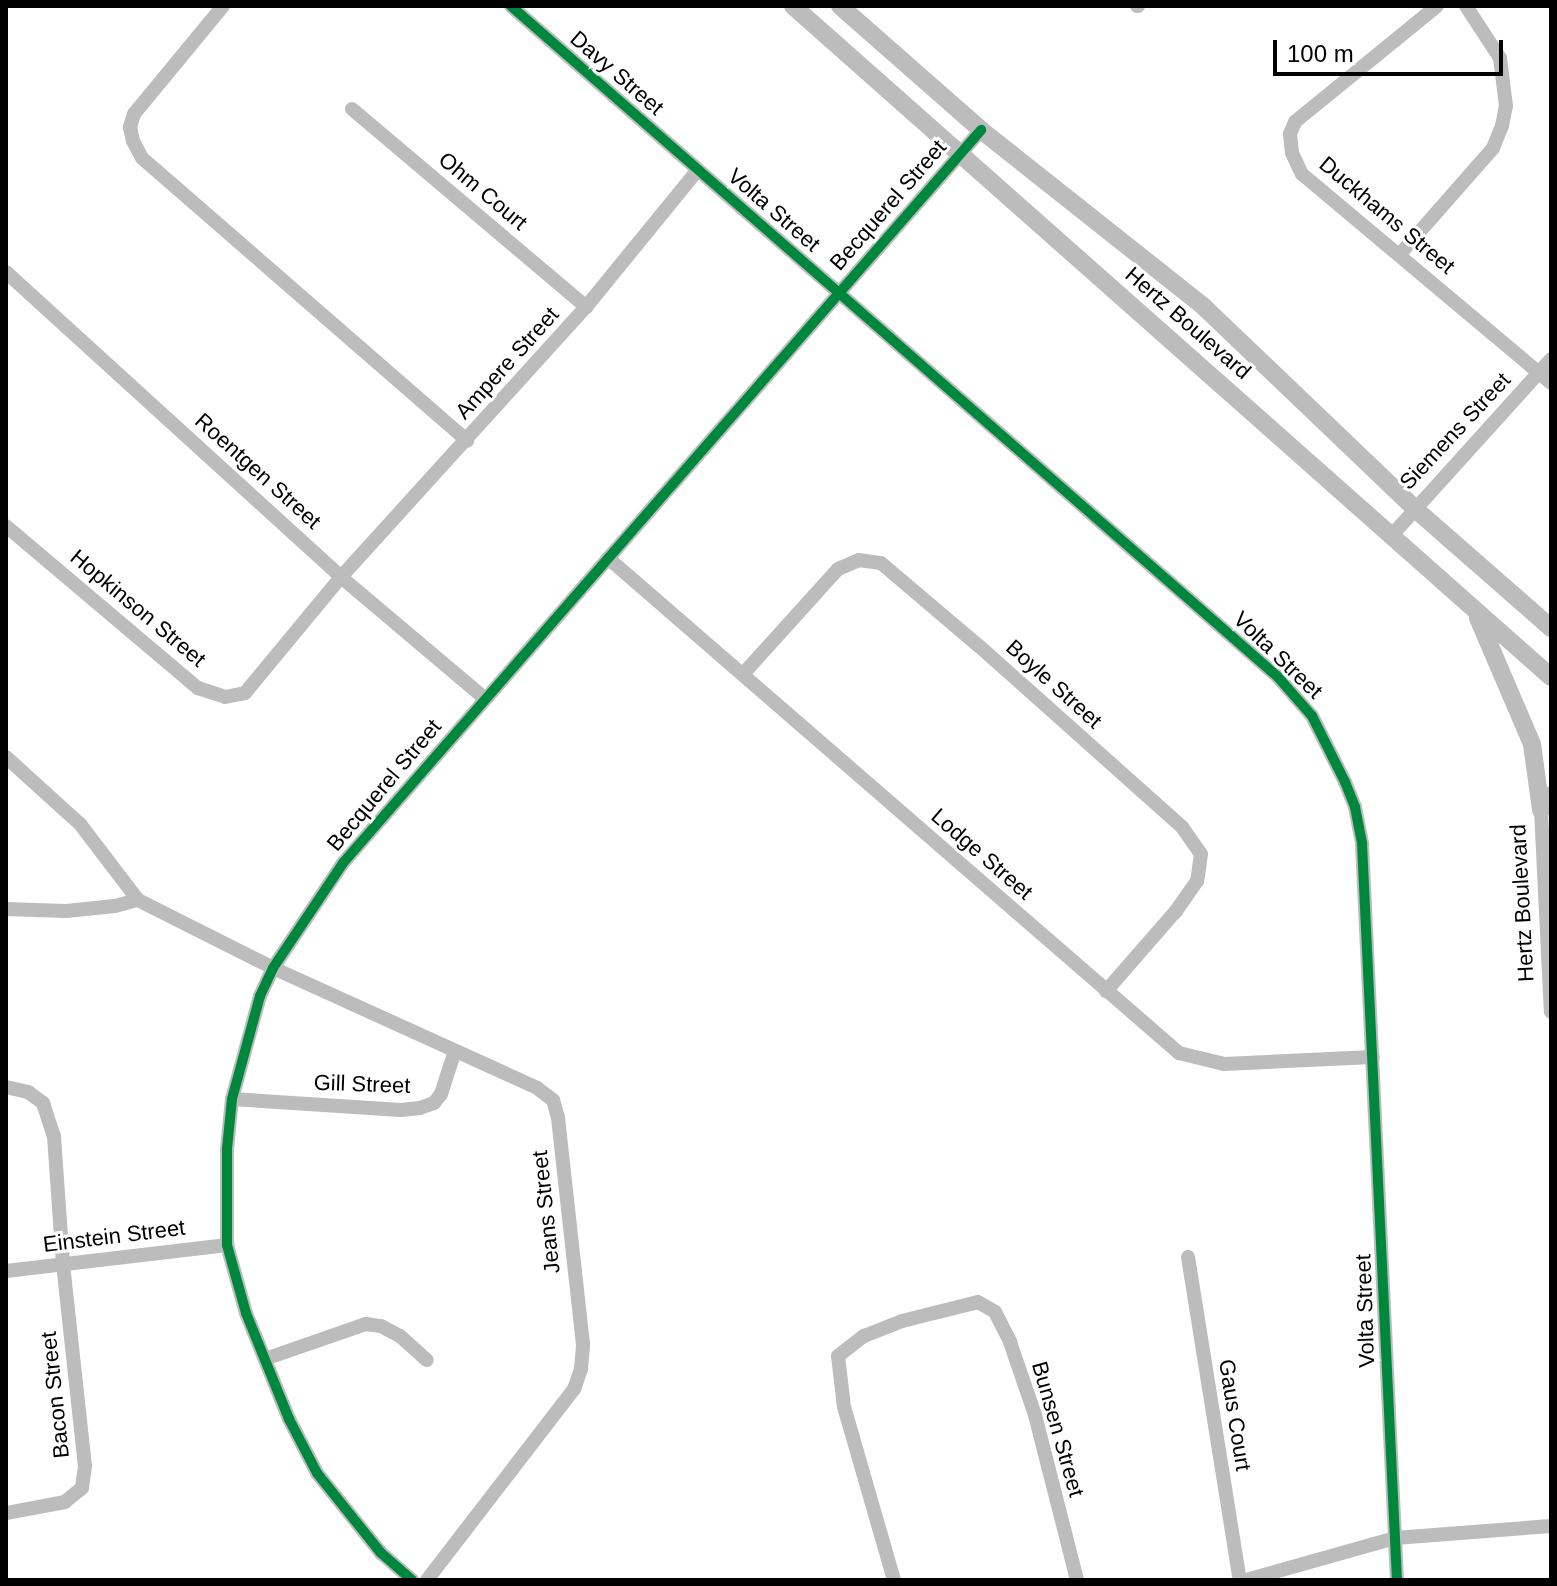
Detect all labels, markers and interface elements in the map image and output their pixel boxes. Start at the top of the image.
scale bar [1277,24,1507,74]
street label: Davy Street [565,25,669,121]
text: 100 m [1287,40,1354,67]
street label: Becquerel Street [824,135,952,275]
street label: Ohm Court [433,146,533,236]
street label: Duckhams Street [1314,151,1460,279]
street label: Volta Street [722,163,826,257]
street label: Hertz Boulevard [1120,261,1256,385]
street label: Ampere Street [450,301,564,425]
street label: Siemens Street [1394,367,1516,495]
street label: Roentgen Street [190,408,326,534]
street label: Hopkinson Street [65,544,211,672]
street label: Volta Street [1228,606,1328,704]
street label: Boyle Street [1001,634,1107,734]
street label: Becquerel Street [321,714,447,856]
street label: Lodge Street [926,803,1038,905]
street label: Hertz Boulevard [1505,824,1539,982]
street label: Gill Street [313,1069,411,1099]
street label: Jeans Street [526,1149,566,1275]
street label: Einstein Street [41,1214,187,1258]
street label: Volta Street [1350,1254,1380,1368]
street label: Bacon Street [35,1330,75,1460]
street label: Gaus Court [1213,1357,1257,1473]
street label: Bunsen Street [1026,1358,1090,1500]

